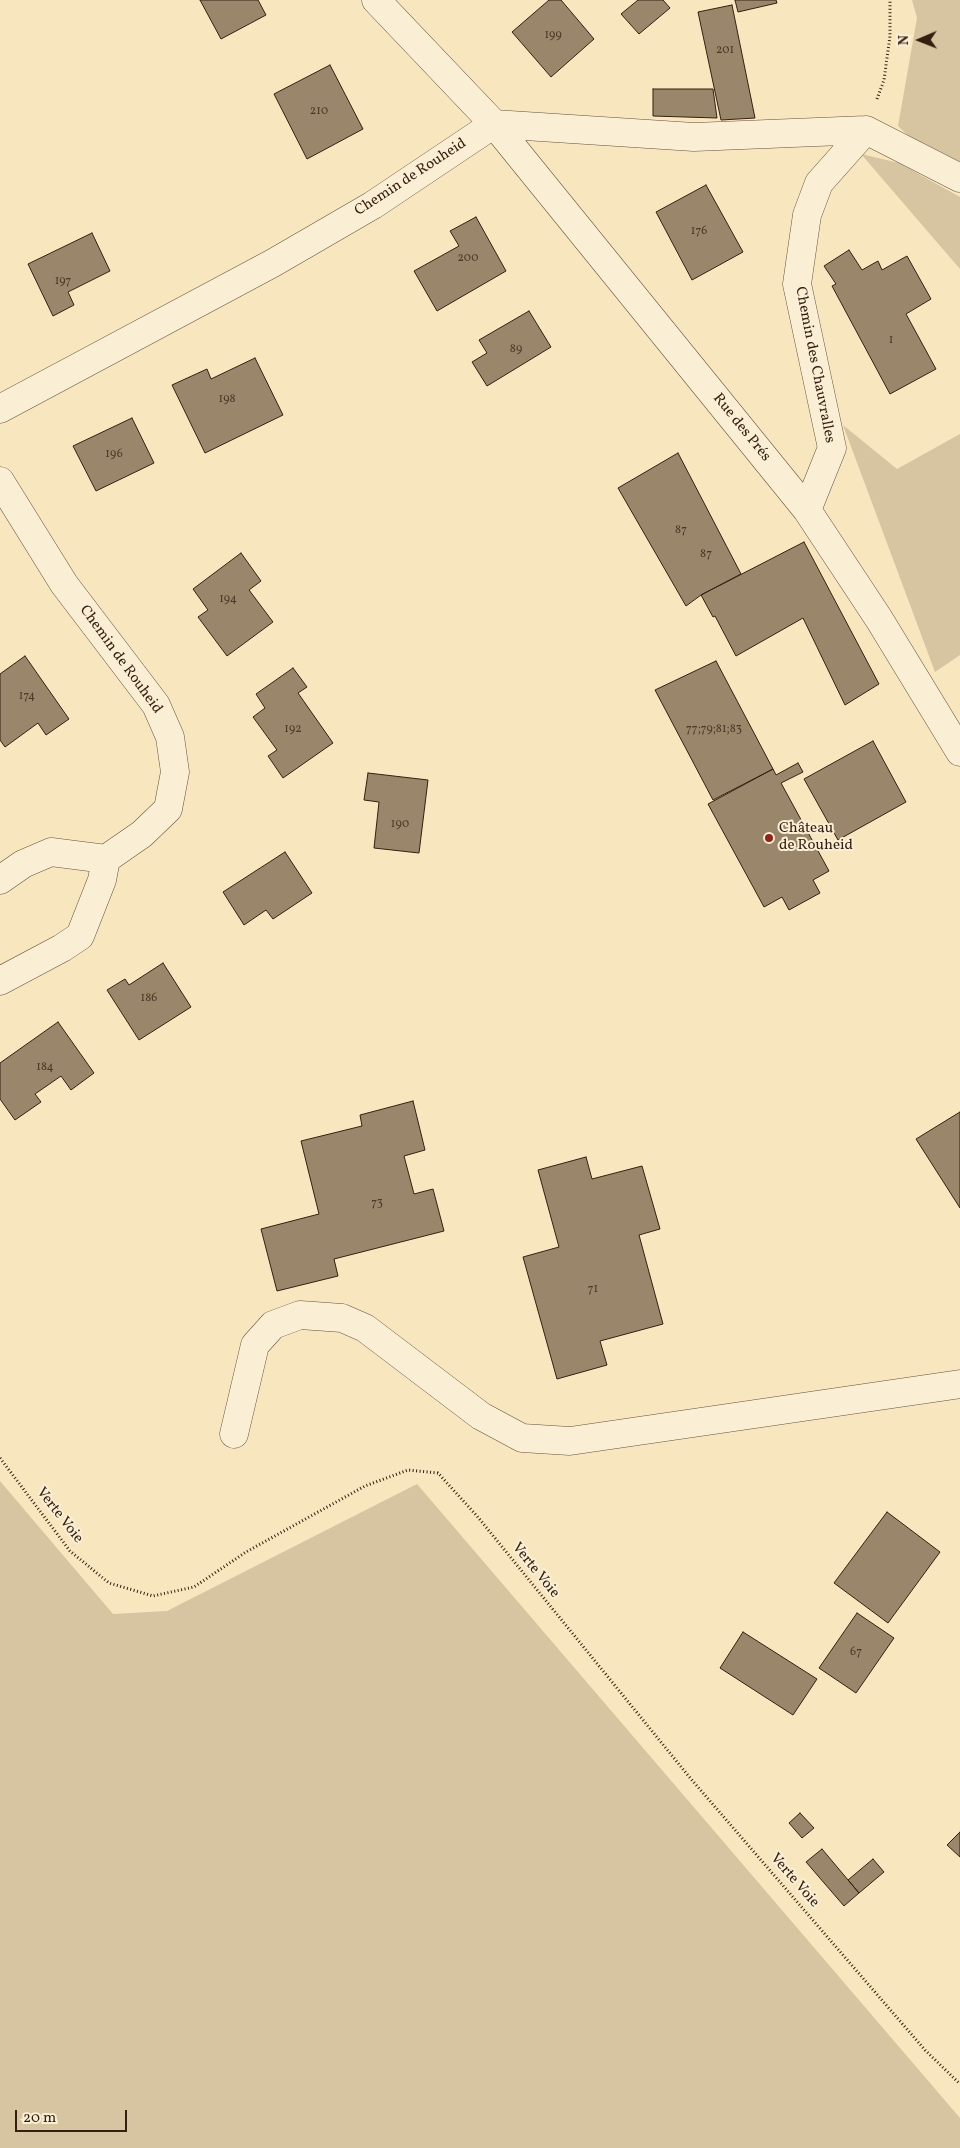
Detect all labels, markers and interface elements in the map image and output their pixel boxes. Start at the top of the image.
north arrow [895,15,945,65]
house number: 199 [544,29,562,43]
text: N [895,35,914,46]
house number: 201 [716,44,734,58]
house number: 210 [310,105,328,119]
street label: Chemin de Rouheid [352,135,470,221]
house number: 176 [691,225,707,239]
house number: 200 [458,252,478,266]
house number: 197 [55,275,71,289]
street label: Chemin des Chauvralles [790,285,838,445]
house number: 1 [889,334,893,348]
house number: 89 [510,343,522,357]
street label: Rue des Prés [708,390,774,466]
house number: 198 [219,393,235,407]
house number: 196 [105,448,123,462]
house number: 87 [675,524,687,538]
house number: 87 [700,548,712,562]
house number: 194 [219,593,237,607]
street label: Chemin de Rouheid [75,602,165,718]
house number: 174 [19,690,35,704]
house number: 192 [284,723,302,737]
house number: 77;79;81;83 [686,723,742,737]
house number: 190 [391,818,409,832]
place label: Château de Rouheid [779,820,853,855]
marker: Château de Rouheid [763,832,775,844]
house number: 186 [141,992,157,1006]
house number: 184 [36,1061,54,1075]
house number: 73 [371,1197,383,1211]
house number: 71 [588,1283,598,1297]
street label: Verte Voie [32,1484,86,1548]
street label: Verte Voie [507,1540,563,1602]
house number: 67 [850,1646,862,1660]
street label: Verte Voie [766,1850,822,1912]
scale bar [18,2100,130,2132]
text: 20 m [23,2108,56,2129]

